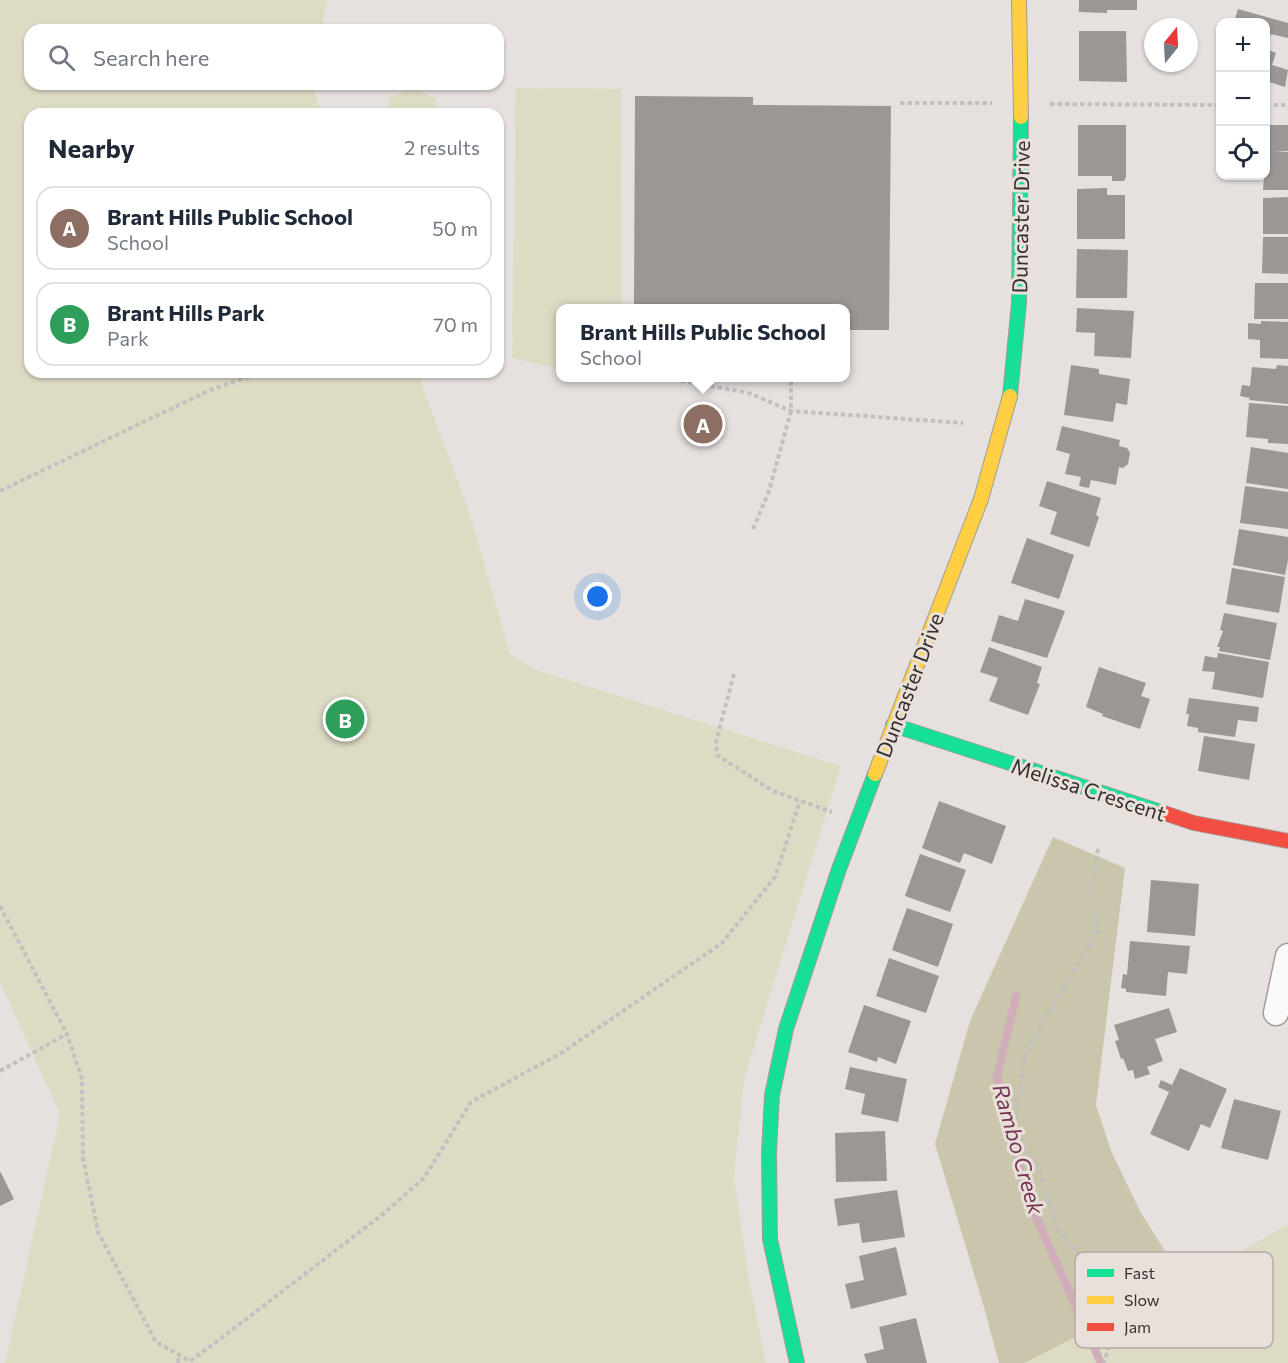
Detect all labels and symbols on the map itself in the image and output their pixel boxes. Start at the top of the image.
north arrow [1144,18,1198,72]
street label: Duncaster Drive [1006,140,1034,294]
pin: A [684,402,722,446]
your location [583,582,612,611]
street label: Duncaster Drive [870,609,948,761]
pin: B [326,696,364,742]
street label: Melissa Crescent [1009,752,1169,826]
water label: Rambo Creek [988,1081,1051,1218]
legend [1075,1252,1273,1348]
text: Fast [1124,1263,1155,1282]
text: Slow [1124,1290,1160,1309]
text: Jam [1124,1317,1151,1336]

